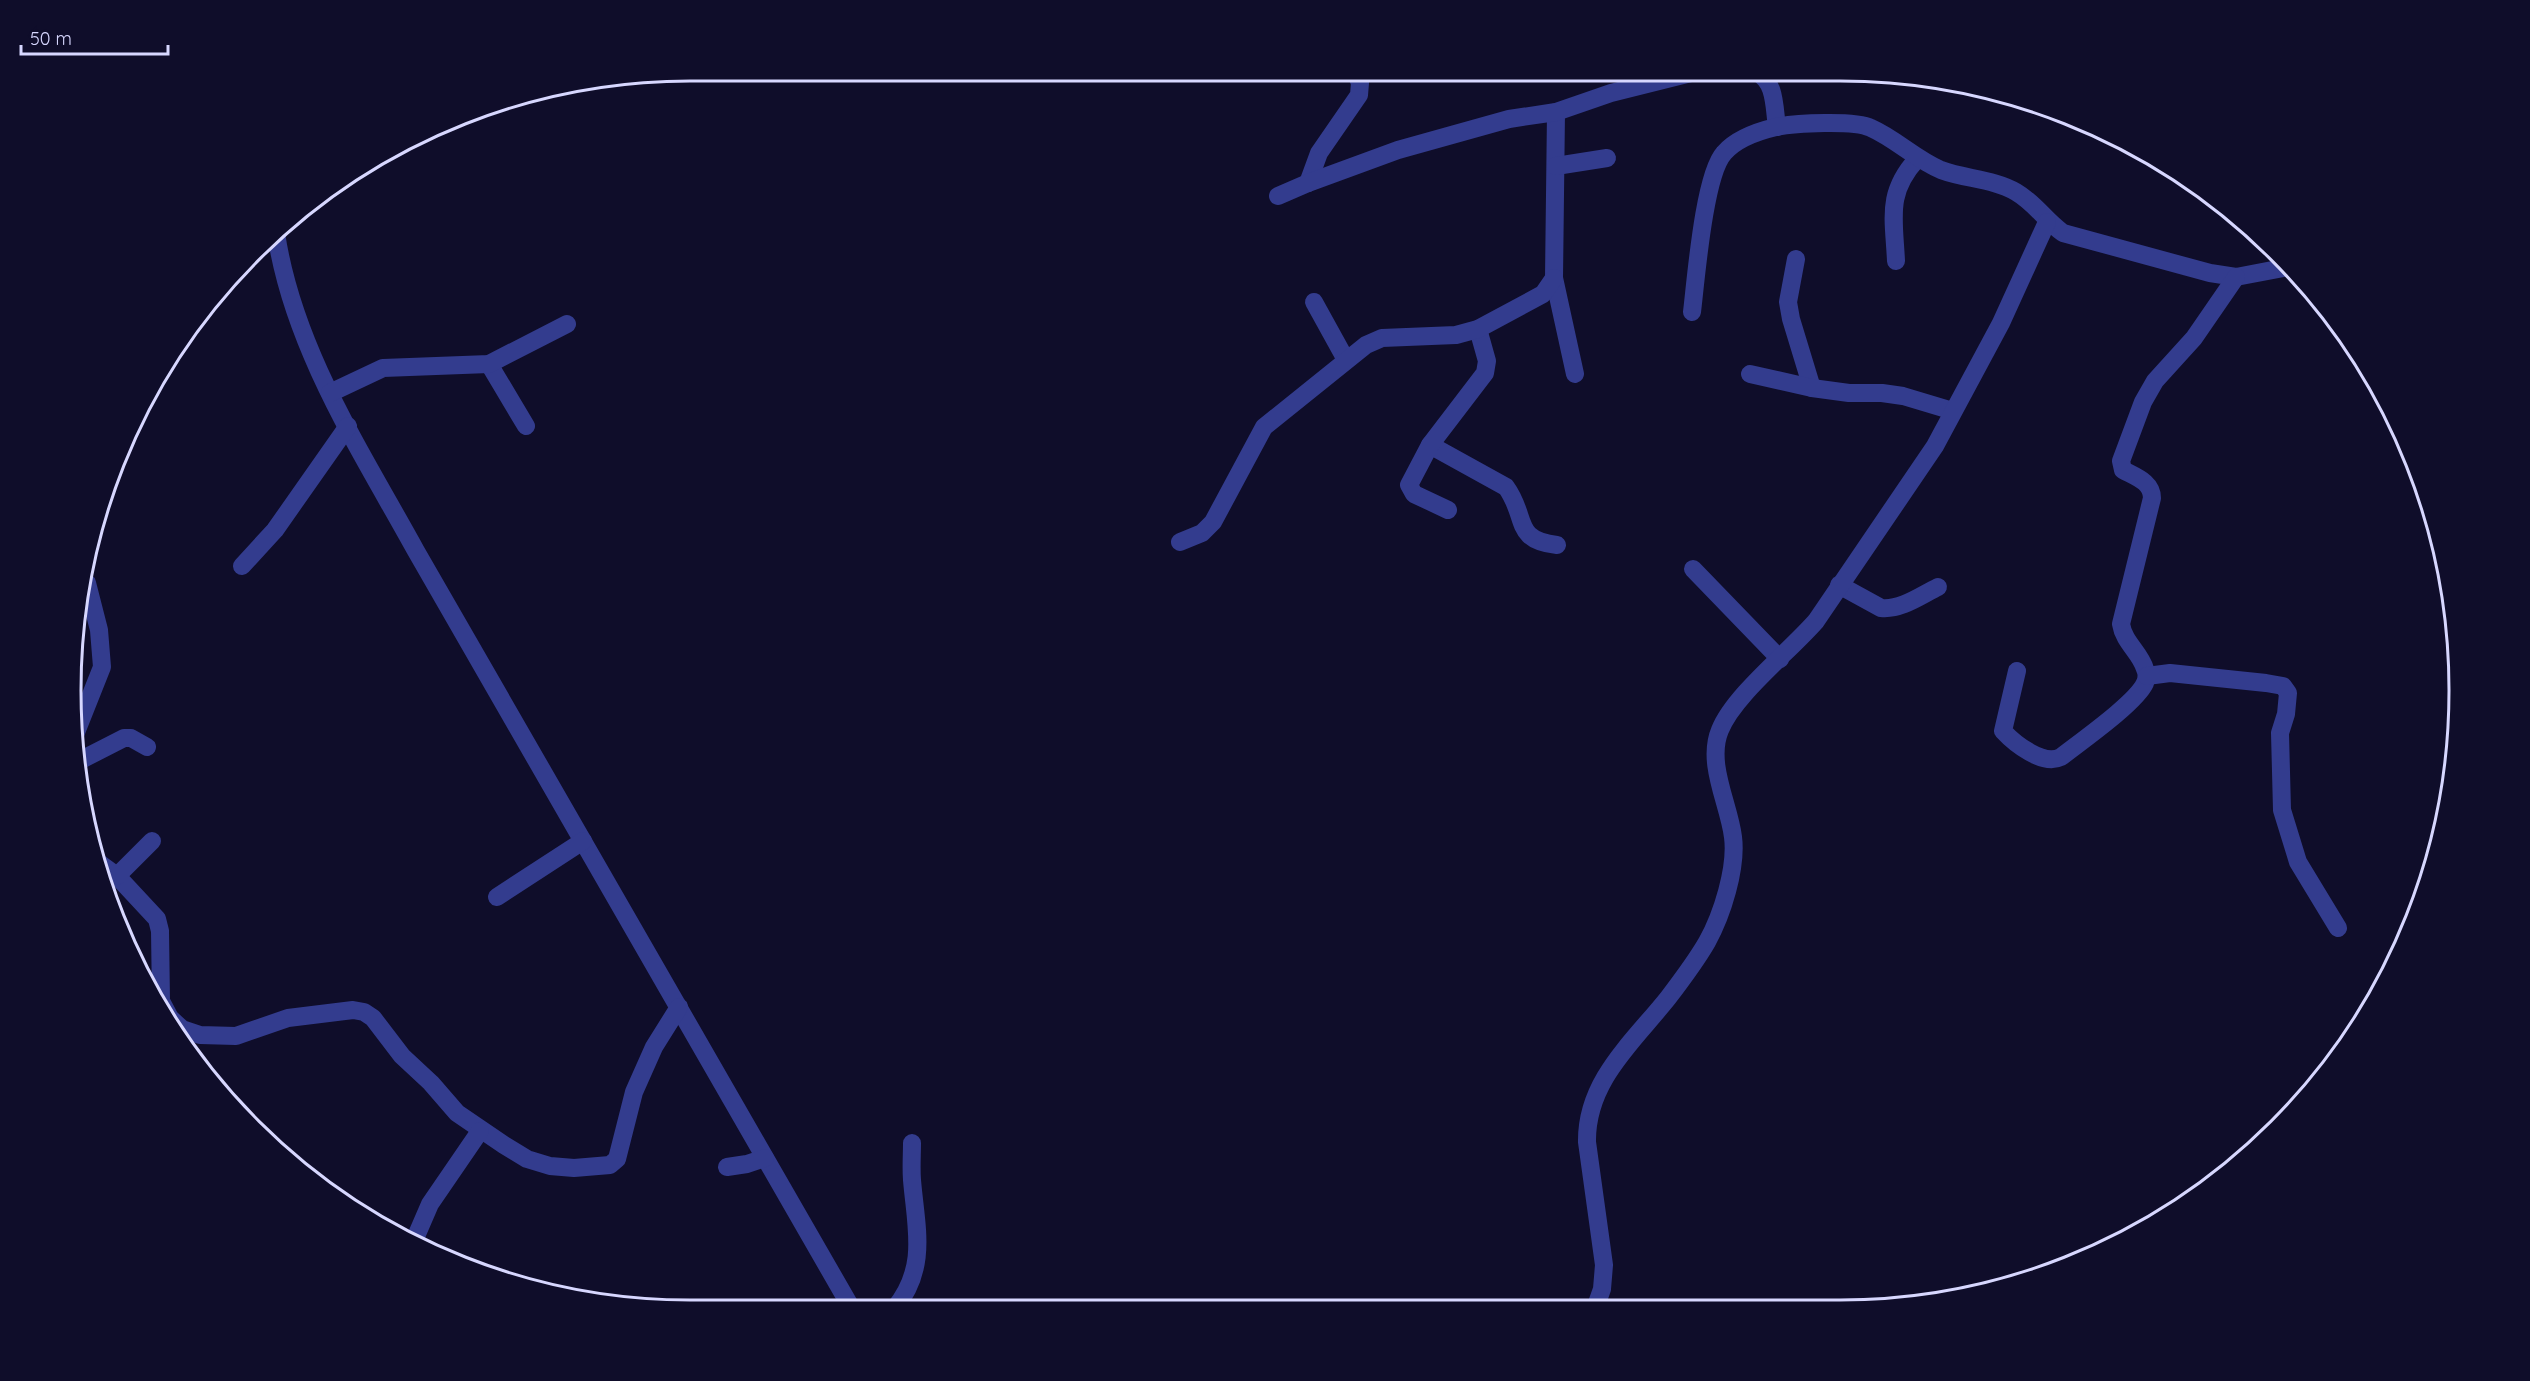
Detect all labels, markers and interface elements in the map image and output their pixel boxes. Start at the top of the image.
scale bar [21,18,168,56]
text: 50 m [30,27,72,50]

